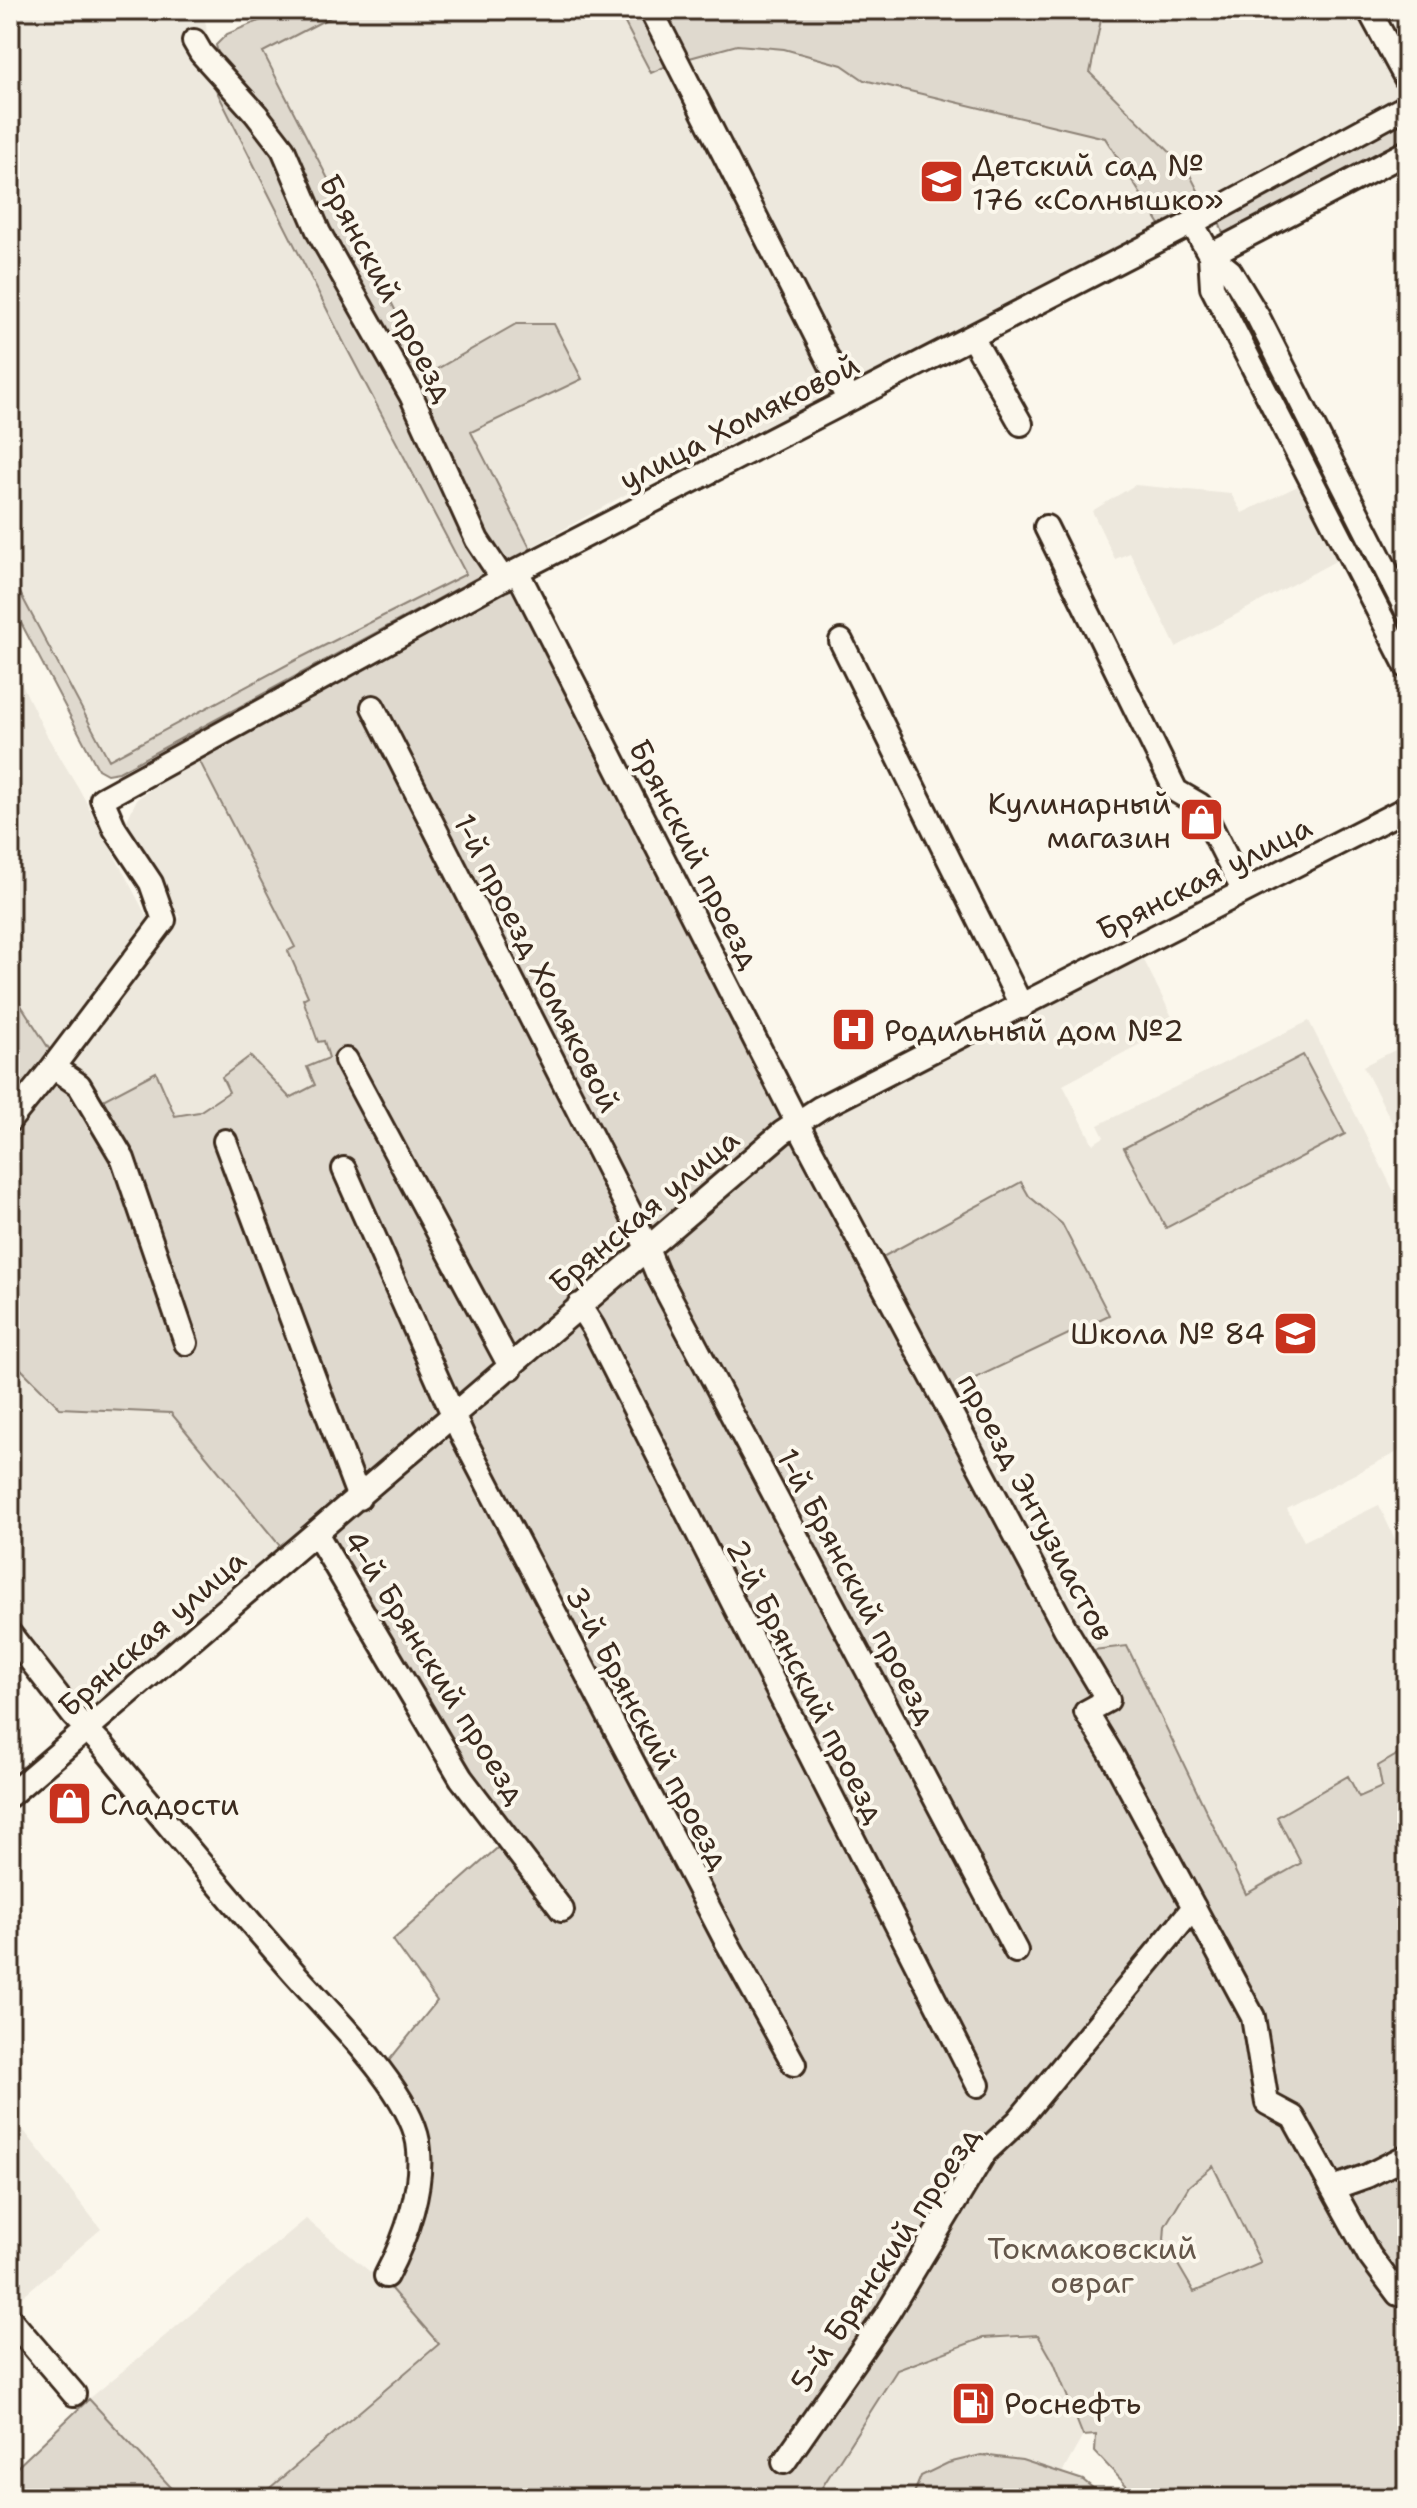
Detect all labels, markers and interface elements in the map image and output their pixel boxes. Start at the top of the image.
place label: Детский сад № 176 «Солнышко» [972,145,1223,220]
school or university icon: Детский сад № 176 «Солнышко» [917,158,965,206]
street label: Брянский проезд [310,167,464,409]
street label: улица Хомяковой [612,344,866,500]
street label: Брянский проезд [619,732,771,976]
place label: Кулинарный магазин [988,783,1171,858]
shop icon: Кулинарный магазин [1178,796,1226,844]
street label: Брянская улица [1089,806,1319,950]
street label: 1-й проезд Хомяковой [444,807,630,1119]
hospital icon: Родильный дом №2 [829,1006,877,1054]
place label: Родильный дом №2 [884,1010,1184,1051]
street label: Брянская улица [540,1119,748,1303]
school or university icon: Школа № 84 [1272,1309,1320,1357]
place label: Школа № 84 [1070,1313,1265,1354]
street label: проезд Энтузиастов [948,1366,1124,1648]
street label: 1-й Брянский проезд [767,1441,947,1731]
street label: 4-й Брянский проезд [334,1522,536,1812]
street label: 2-й Брянский проезд [717,1532,895,1830]
street label: Брянская улица [49,1540,255,1726]
street label: 3-й Брянский проезд [556,1579,740,1877]
shop icon: Сладости [45,1780,93,1828]
place label: Сладости [100,1784,239,1825]
street label: 5-й Брянский проезд [781,2118,989,2400]
park label: Токмаковский овраг [987,2228,1197,2303]
fuel station icon: Роснефть [949,2379,997,2427]
place label: Роснефть [1004,2383,1141,2424]

